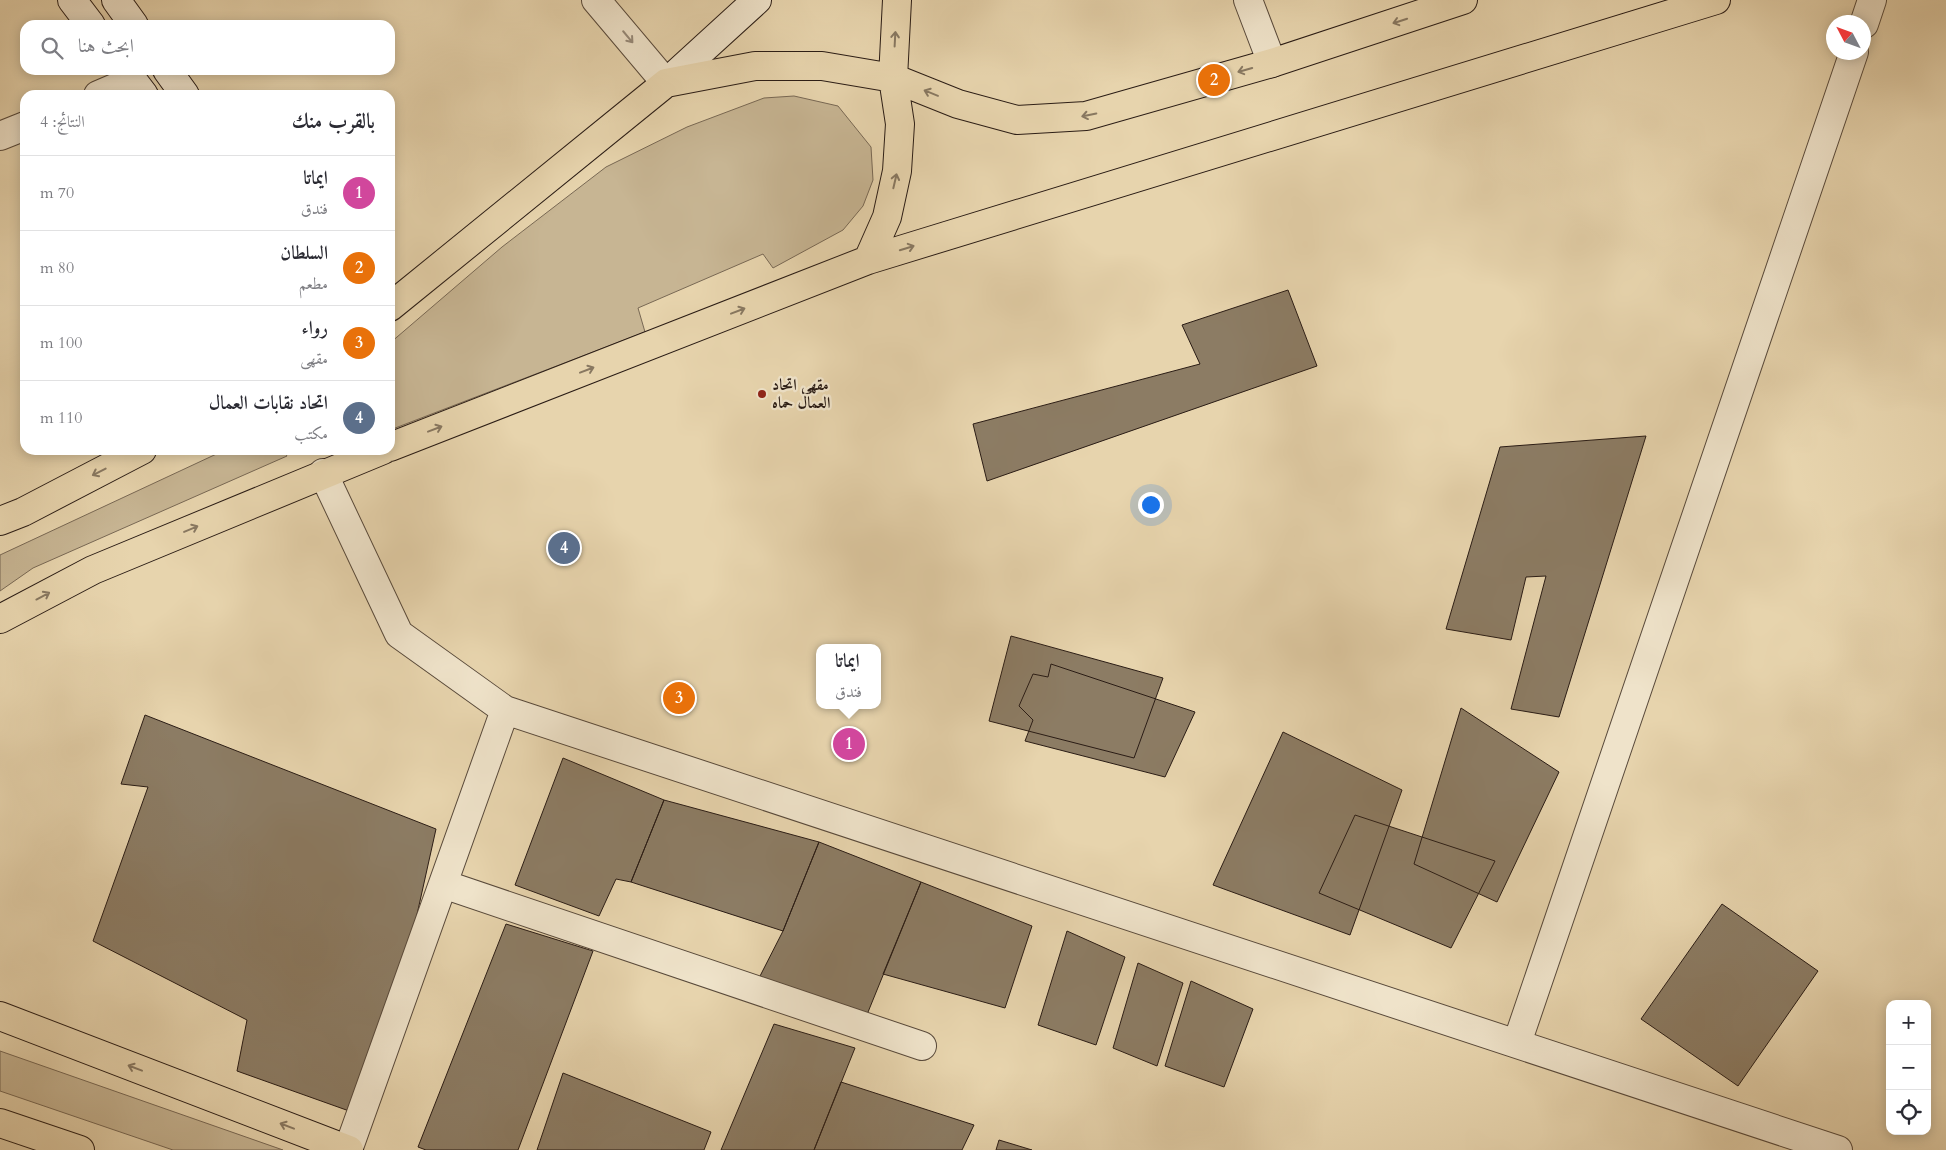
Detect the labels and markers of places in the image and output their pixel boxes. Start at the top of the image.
pin: 2 [1198,61,1230,99]
place label: مقهى اتحاد العمال حماه [772,374,830,414]
marker: مقهى اتحاد العمال حماه [756,388,768,400]
pin: 4 [548,529,580,567]
pin: 3 [663,679,695,717]
pin: 1 [833,725,865,763]

